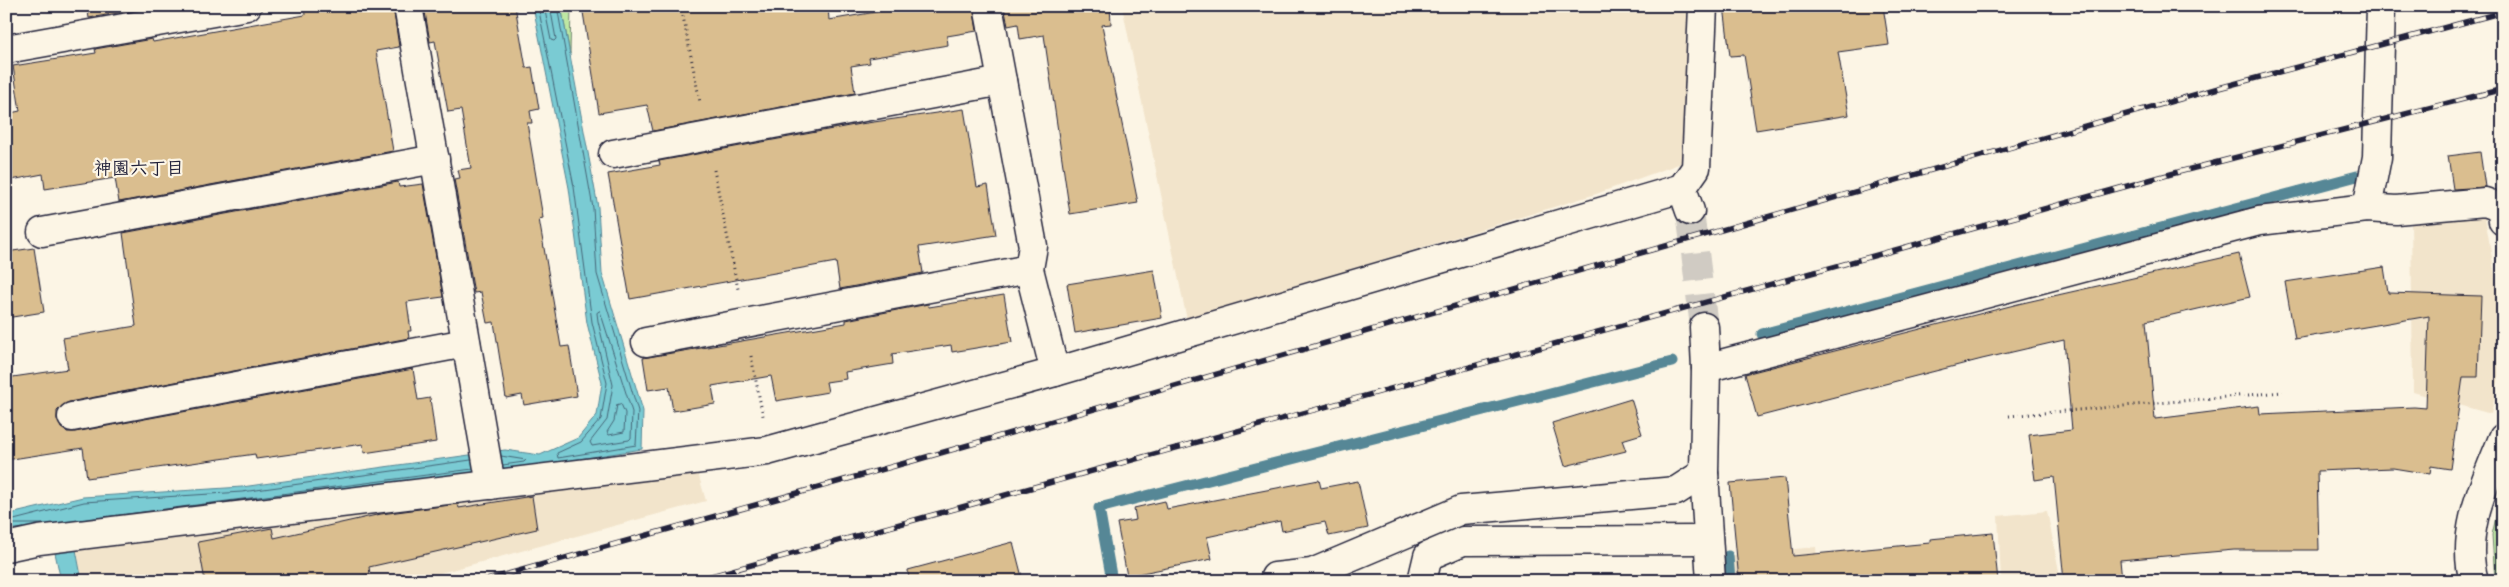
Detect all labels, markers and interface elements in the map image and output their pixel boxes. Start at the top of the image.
district label: 神園六丁目 [94,157,184,179]

